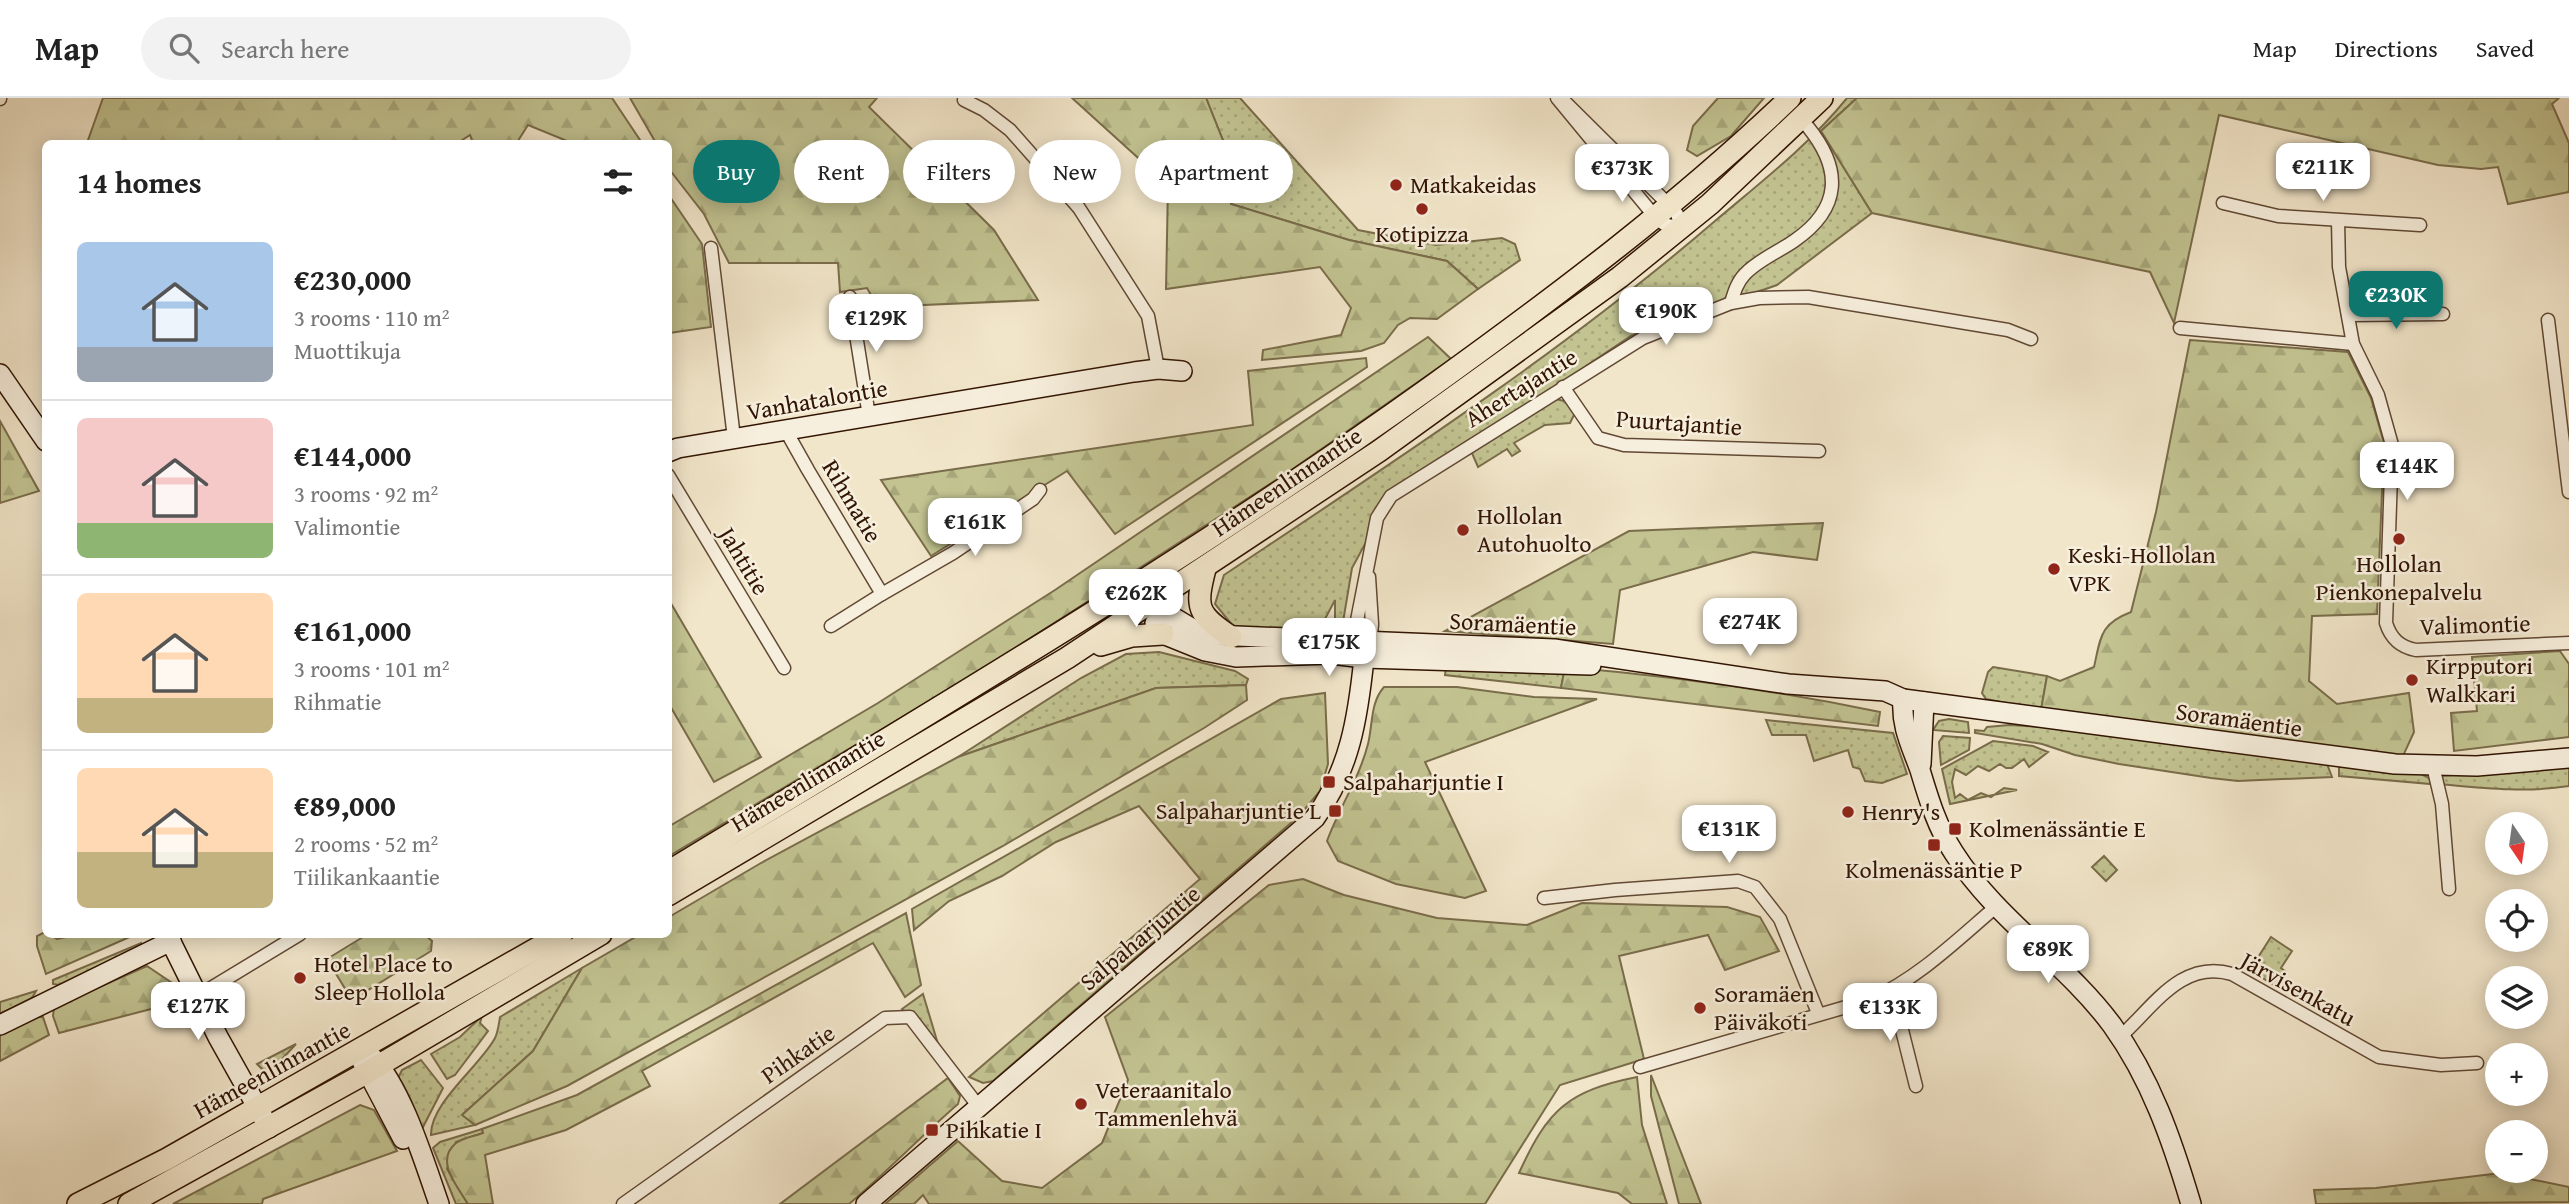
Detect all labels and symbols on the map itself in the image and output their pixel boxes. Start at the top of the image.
pin: €373K [1573,144,1671,204]
pin: €211K [2274,144,2372,203]
place label: Matkakeidas [1410,167,1536,202]
marker: Matkakeidas [1388,177,1404,193]
marker: Kotipizza [1414,201,1430,217]
place label: Kotipizza [1375,216,1469,251]
pin: €230K [2347,272,2445,331]
pin: €190K [1617,288,1715,347]
pin: €129K [827,294,925,354]
street label: Ahertajantie [1458,339,1584,436]
street label: Vanhatalontie [744,370,890,429]
street label: Puurtajantie [1615,401,1743,444]
street label: Hämeenlinnantie [1205,418,1369,545]
pin: €144K [2358,442,2456,502]
street label: Rihmatie [814,453,891,549]
pin: €161K [926,498,1024,558]
place label: Hollolan Autohuolto [1477,498,1591,561]
street label: Jahtitie [709,517,779,601]
marker: Hollolan Autohuolto [1455,522,1471,538]
marker: Hollolan Pienkonepalvelu [2391,531,2407,547]
place label: Keski-Hollolan VPK [2068,537,2216,600]
place label: Hollolan Pienkonepalvelu [2316,546,2482,609]
marker: Keski-Hollolan VPK [2046,561,2062,577]
pin: €262K [1087,570,1185,629]
pin: €274K [1701,598,1799,658]
street label: Soramäentie [1449,603,1577,644]
street label: Valimontie [2419,605,2531,644]
pin: €175K [1280,618,1378,678]
place label: Kirpputori Walkkari [2426,648,2533,711]
marker: Kirpputori Walkkari [2404,672,2420,688]
street label: Soramäentie [2174,693,2304,746]
street label: Hämeenlinnantie [724,721,892,841]
place label: Salpaharjuntie I [1343,764,1504,799]
marker: Salpaharjuntie I [1321,774,1337,790]
place label: Salpaharjuntie L [1156,793,1321,828]
place label: Henry's [1862,794,1940,829]
marker: Salpaharjuntie L [1327,803,1343,819]
marker: Henry's [1840,804,1856,820]
pin: €131K [1680,806,1778,865]
place label: Kolmenässäntie E [1969,811,2146,846]
north arrow [2485,812,2548,875]
marker: Kolmenässäntie E [1947,821,1963,837]
marker: Kolmenässäntie P [1926,837,1942,853]
place label: Kolmenässäntie P [1845,852,2023,887]
street label: Salpaharjuntie [1072,877,1208,999]
pin: €89K [2007,926,2089,985]
street label: Järvisenkatu [2232,941,2362,1035]
place label: Hotel Place to Sleep Hollola [314,946,453,1009]
marker: Hotel Place to Sleep Hollola [292,970,308,986]
place label: Soramäen Päiväkoti [1714,976,1815,1039]
pin: €127K [149,982,247,1042]
pin: €133K [1841,984,1939,1043]
marker: Soramäen Päiväkoti [1692,1000,1708,1016]
street label: Hämeenlinnantie [187,1012,357,1127]
street label: Pihkatie [754,1015,842,1092]
place label: Veteraanitalo Tammenlehvä [1095,1072,1238,1135]
marker: Veteraanitalo Tammenlehvä [1073,1096,1089,1112]
place label: Pihkatie I [946,1112,1042,1147]
marker: Pihkatie I [924,1122,940,1138]

